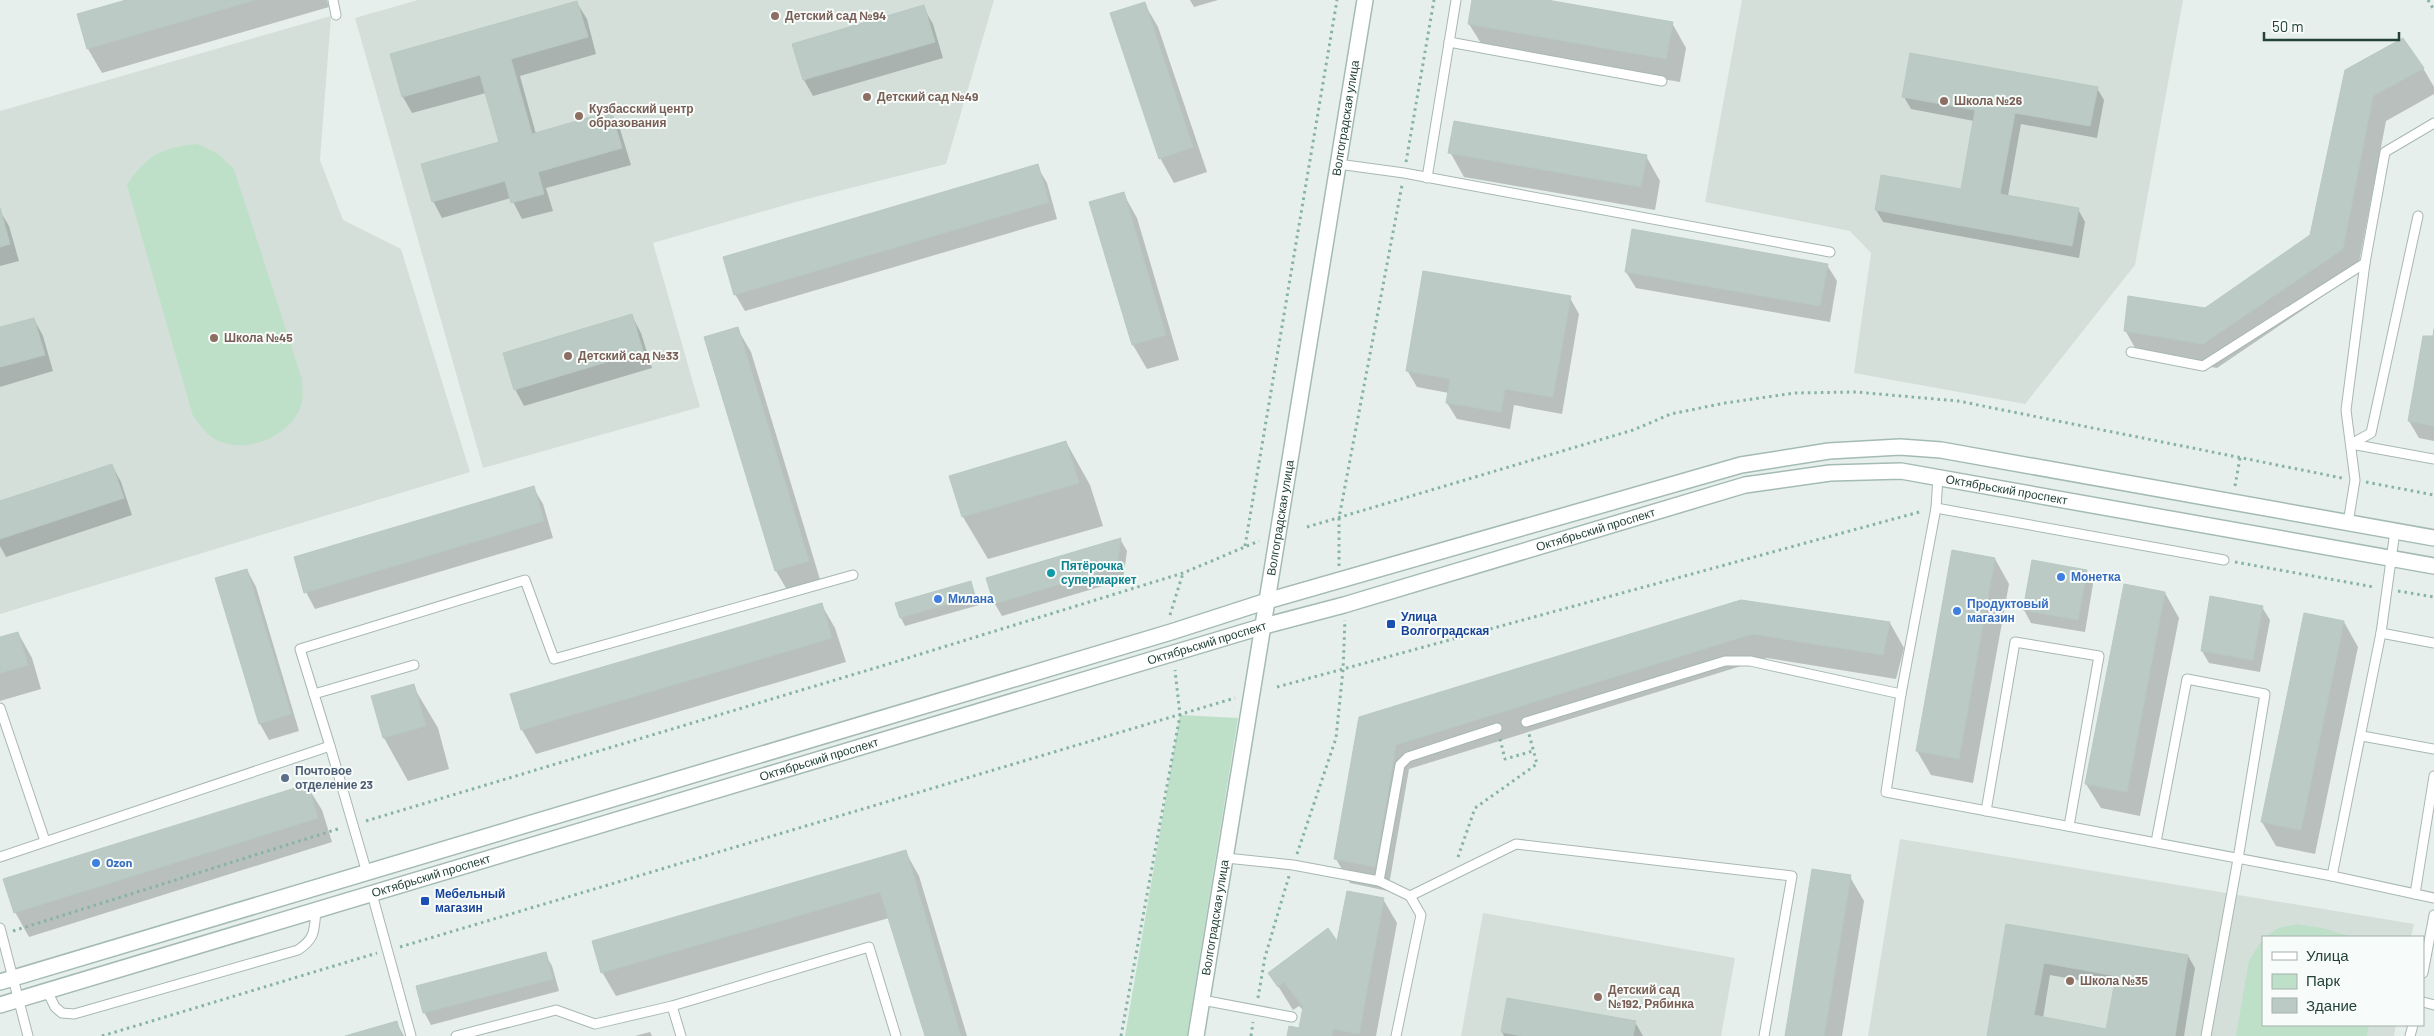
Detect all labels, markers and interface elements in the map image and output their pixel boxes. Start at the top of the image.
place label: Детский сад №94 [785,8,886,23]
marker: Детский сад №94 [769,10,781,22]
scale bar [2264,10,2399,42]
text: 50 m [2272,17,2304,35]
street label: Волгоградская улица [1328,59,1361,177]
place label: Детский сад №49 [877,89,978,104]
marker: Детский сад №49 [861,91,873,103]
place label: Школа №26 [1954,93,2023,107]
marker: Школа №26 [1938,95,1950,107]
place label: Кузбасский центр образования [589,101,694,130]
marker: Кузбасский центр образования [573,110,585,122]
place label: Школа №45 [224,330,293,344]
marker: Школа №45 [208,332,220,344]
place label: Детский сад №33 [578,348,679,363]
marker: Детский сад №33 [562,350,574,362]
street label: Волгоградская улица [1263,458,1296,577]
street label: Октябрьский проспект [1945,471,2069,507]
street label: Октябрьский проспект [1534,504,1657,553]
place label: Пятёрочка супермаркет [1061,558,1137,587]
marker: Пятёрочка супермаркет [1045,567,1057,579]
place label: Монетка [2071,569,2121,583]
marker: Монетка [2055,571,2067,583]
place label: Милана [948,591,994,605]
marker: Милана [932,593,944,605]
place label: Продуктовый магазин [1967,596,2049,624]
marker: Продуктовый магазин [1951,605,1963,617]
place label: Улица Волгоградская [1401,609,1489,638]
street label: Октябрьский проспект [1145,618,1268,667]
marker: Улица Волгоградская [1385,618,1397,630]
street label: Октябрьский проспект [757,734,880,783]
place label: Почтовое отделение 23 [295,763,373,792]
marker: Почтовое отделение 23 [279,772,291,784]
street label: Октябрьский проспект [370,850,492,899]
place label: Ozon [106,855,132,869]
marker: Ozon [90,857,102,869]
street label: Волгоградская улица [1198,858,1231,976]
place label: Мебельный магазин [435,886,505,914]
marker: Мебельный магазин [419,895,431,907]
legend [2262,936,2424,1026]
text: Улица [2306,946,2349,964]
text: Парк [2306,971,2340,989]
place label: Школа №35 [2080,973,2148,987]
marker: Школа №35 [2064,975,2076,987]
place label: Детский сад №192, Рябинка [1608,982,1694,1010]
marker: Детский сад №192, Рябинка [1592,991,1604,1003]
text: Здание [2306,996,2357,1014]

